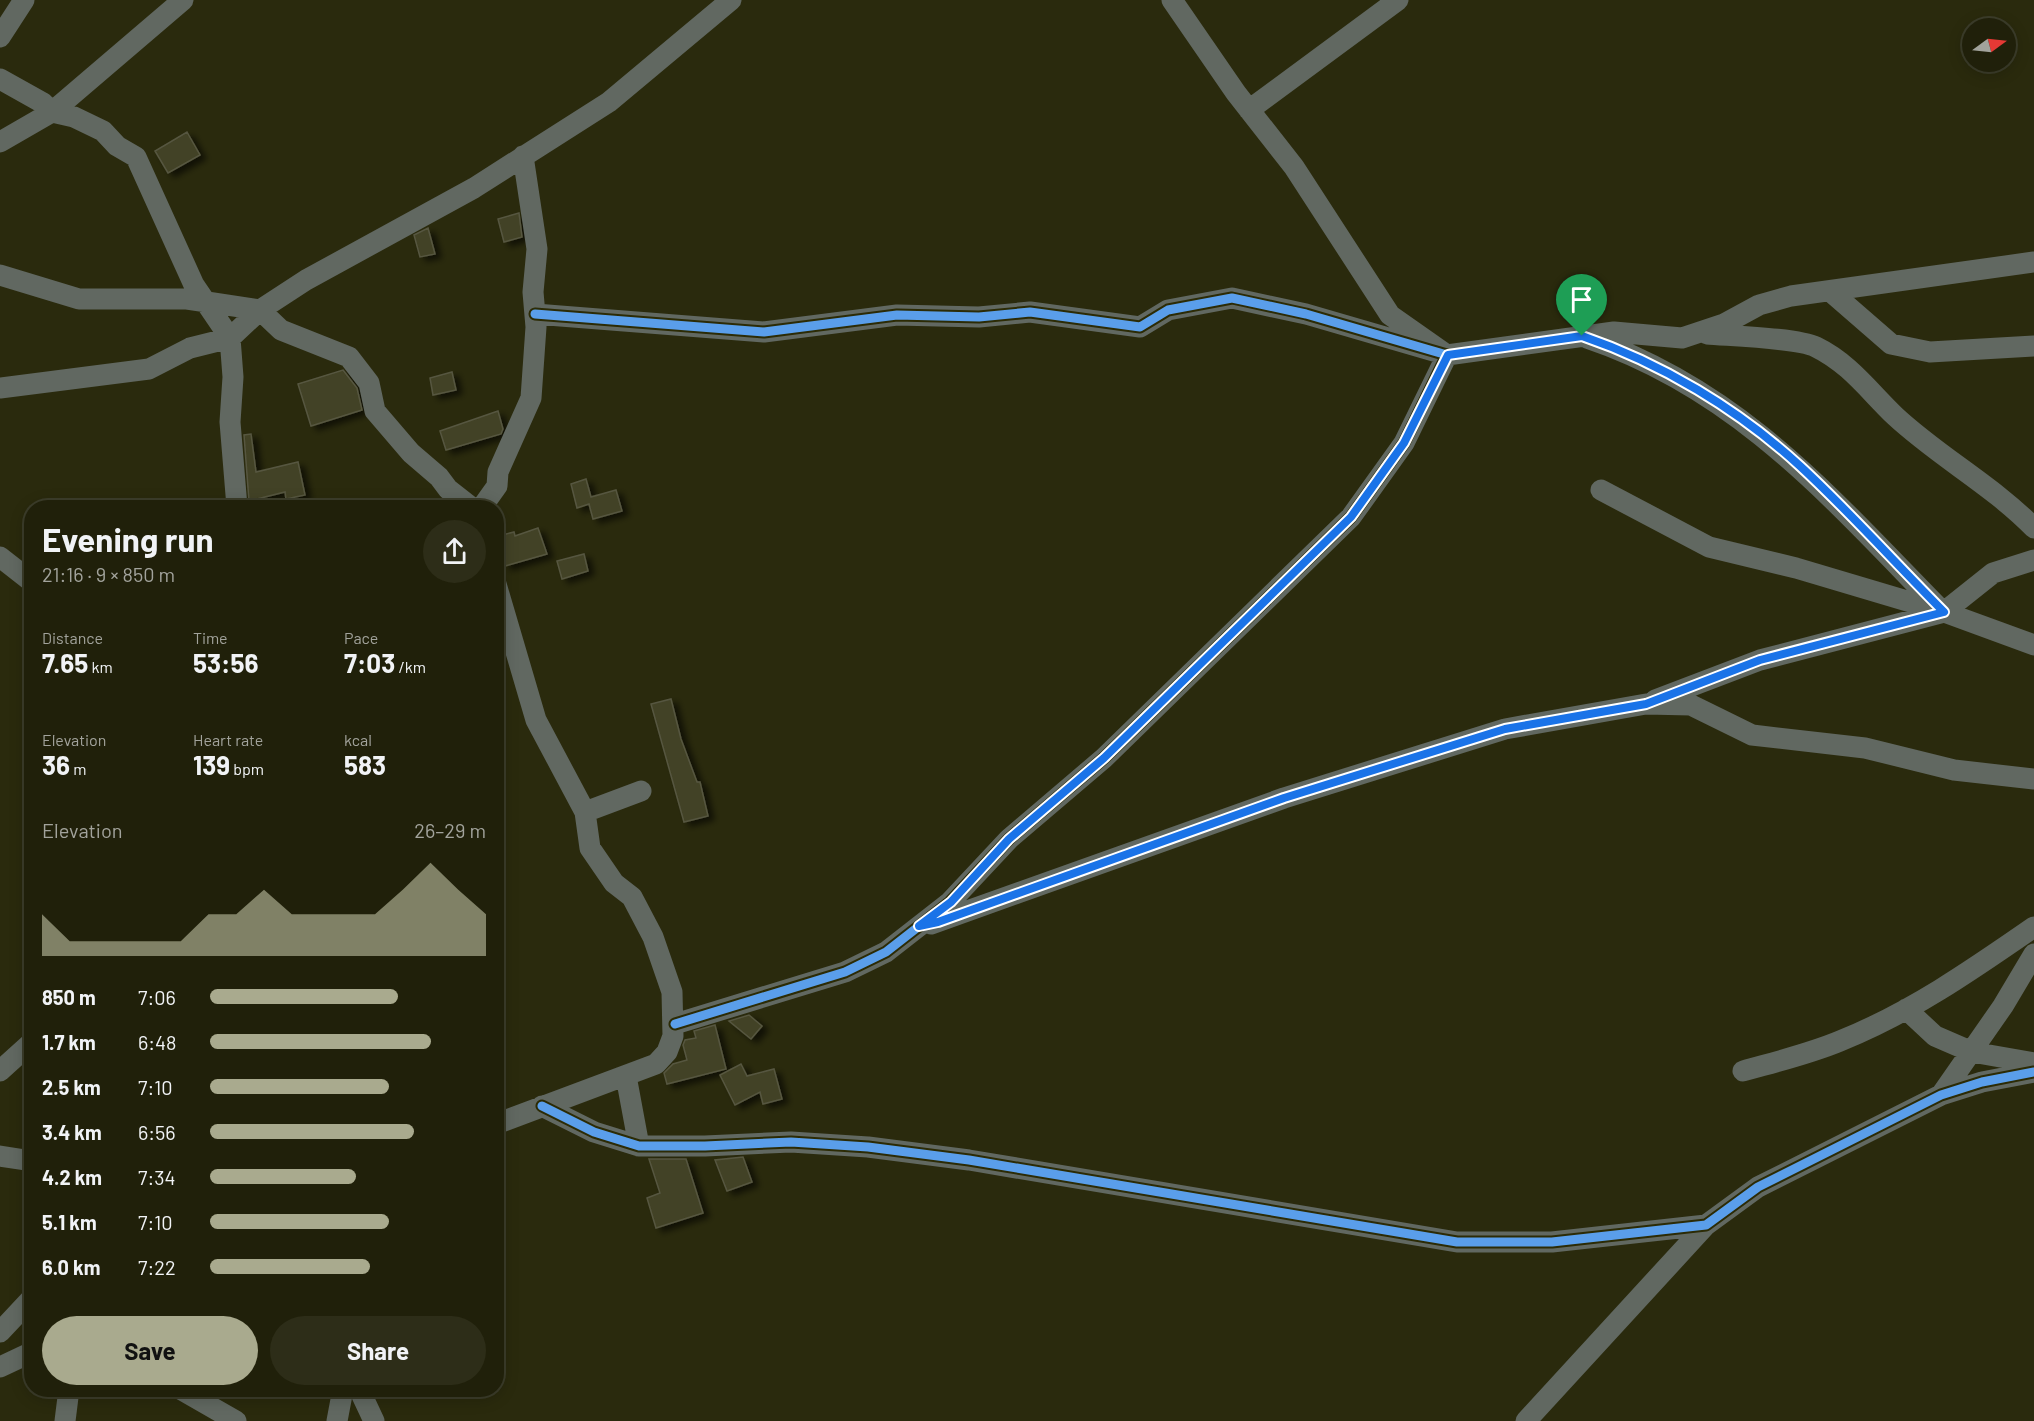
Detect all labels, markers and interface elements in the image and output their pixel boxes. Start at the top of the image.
north arrow [1962,18,2016,72]
map controls [1962,18,2016,72]
pin [1556,274,1607,336]
icon: arrive [1565,283,1598,316]
text: Evening run [42,519,214,559]
button: share [423,520,486,583]
text: 21:16 · 9 × 850 m [42,562,175,586]
text: Distance [42,628,103,647]
text: Time [193,628,228,647]
text: Pace [344,628,378,647]
text: 7.65 [42,647,88,678]
text: 53:56 [193,647,259,678]
text: 7:03 [344,647,395,678]
text: km [88,657,113,676]
text: /km [395,657,426,676]
text: Elevation [42,730,106,749]
text: Heart rate [193,730,263,749]
text: kcal [344,730,372,749]
text: 36 [42,749,70,780]
text: 139 [193,749,230,780]
text: 583 [344,749,386,780]
text: m [70,759,86,778]
text: bpm [230,759,264,778]
text: Elevation [42,818,123,842]
text: 26–29 m [414,818,486,842]
text: 850 m [42,985,96,1009]
text: 7:06 [138,985,176,1009]
text: 1.7 km [42,1030,96,1054]
text: 6:48 [138,1030,177,1054]
text: 2.5 km [42,1075,101,1099]
text: 7:10 [138,1075,173,1099]
text: 3.4 km [42,1120,102,1144]
text: 6:56 [138,1120,176,1144]
text: 4.2 km [42,1165,102,1189]
text: 7:34 [138,1165,176,1189]
text: 5.1 km [42,1210,97,1234]
text: 7:10 [138,1210,173,1234]
text: 6.0 km [42,1255,100,1279]
text: 7:22 [138,1255,176,1279]
button: Save [42,1316,258,1385]
button: Share [270,1316,486,1385]

